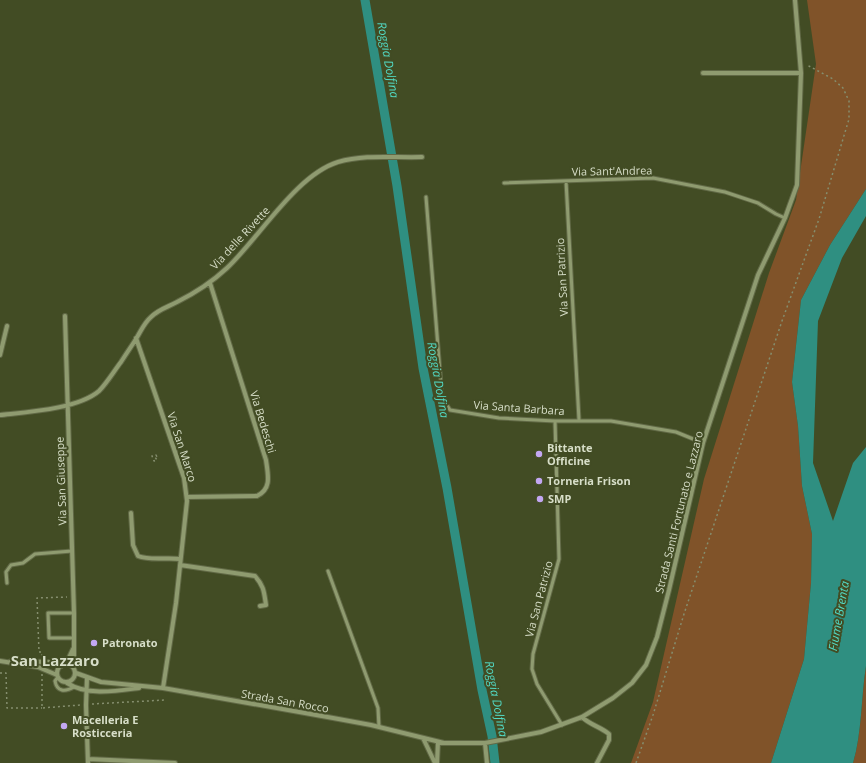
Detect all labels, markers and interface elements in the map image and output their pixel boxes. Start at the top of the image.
water label: Roggia Dolfina [373,20,404,100]
street label: Via Sant'Andrea [571,162,652,179]
street label: Via delle Rivette [207,203,273,272]
street label: Via San Patrizio [552,237,571,317]
water label: Roggia Dolfina [423,340,454,420]
street label: Via Bedeschi [247,389,280,455]
street label: Via Santa Barbara [473,397,565,418]
street label: Via San Marco [164,410,201,484]
street label: Strada Santi Fortunato e Lazzaro [651,429,706,595]
street label: Via San Giuseppe [51,436,70,526]
place label: Bittante Officine [547,440,593,468]
marker: Bittante Officine [534,449,544,459]
place label: Torneria Frison [547,473,631,488]
marker: Torneria Frison [534,476,544,486]
place label: SMP [548,491,571,506]
marker: SMP [535,494,545,504]
street label: Via San Patrizio [521,559,556,639]
water label: Fiume Brenta [824,579,853,652]
place label: Patronato [102,635,158,650]
marker: Patronato [89,638,99,648]
district label: San Lazzaro [11,650,99,670]
water label: Roggia Dolfina [481,659,512,739]
street label: Strada San Rocco [240,685,330,716]
place label: Macelleria E Rosticceria [72,712,138,740]
marker: Macelleria E Rosticceria [59,721,69,731]

